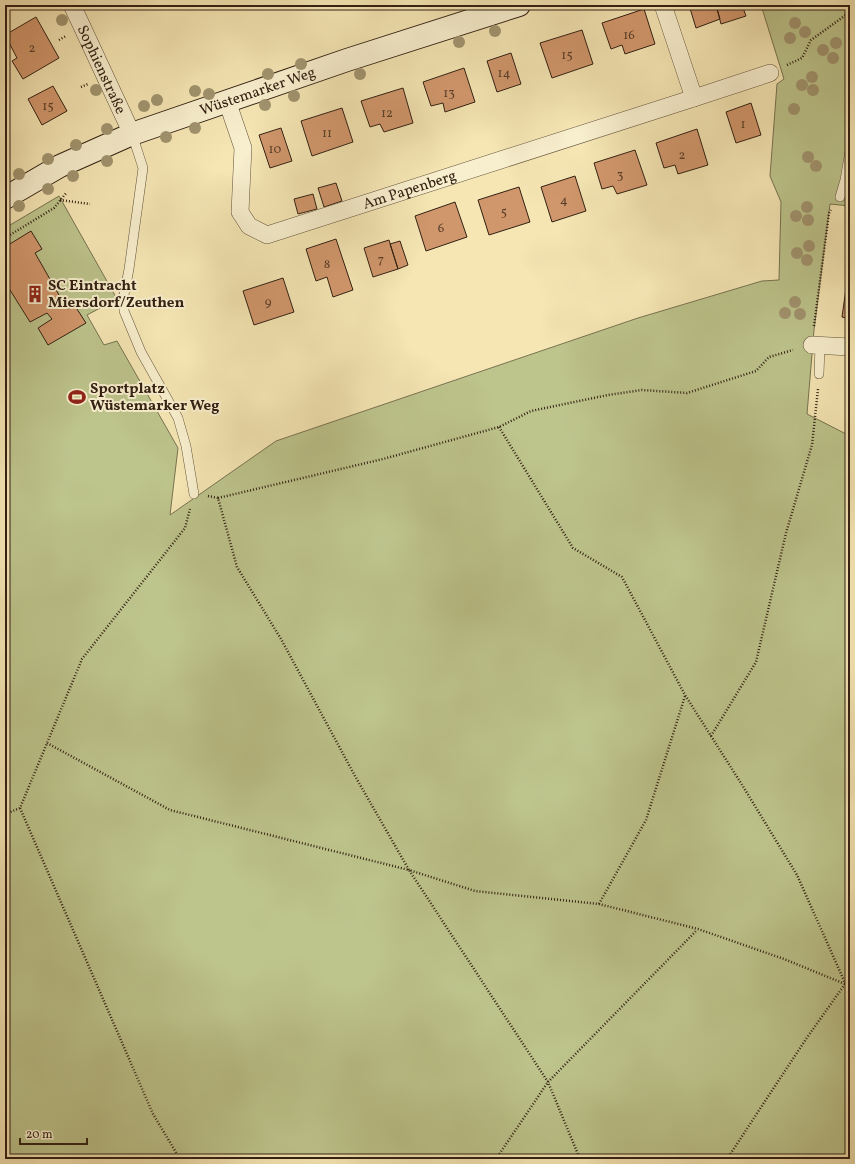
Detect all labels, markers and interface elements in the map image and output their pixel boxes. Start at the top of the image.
street label: Sophienstraße [71,22,130,118]
house number: 16 [623,27,635,45]
house number: 2 [29,40,36,58]
house number: 15 [561,47,573,65]
street label: Wüstemarker Weg [197,63,319,122]
house number: 14 [498,65,511,83]
house number: 13 [443,85,455,103]
house number: 15 [42,98,54,116]
house number: 12 [381,105,393,123]
house number: 1 [740,116,746,134]
house number: 11 [322,125,332,143]
house number: 10 [269,141,282,159]
house number: 2 [679,147,686,165]
street label: Am Papenberg [360,166,460,216]
house number: 3 [617,167,624,185]
house number: 4 [560,192,568,210]
house number: 5 [501,204,507,222]
house number: 6 [438,220,445,238]
house number: 7 [378,251,384,269]
house number: 8 [324,256,330,274]
place label: SC Eintracht Miersdorf/Zeuthen [48,276,184,314]
building icon: SC Eintracht Miersdorf/Zeuthen [25,284,45,304]
house number: 9 [265,294,272,312]
place label: Sportplatz Wüstemarker Weg [90,379,219,417]
sports icon: Sportplatz Wüstemarker Weg [67,387,87,407]
scale bar [20,1120,87,1146]
text: 20 m [26,1127,53,1143]

